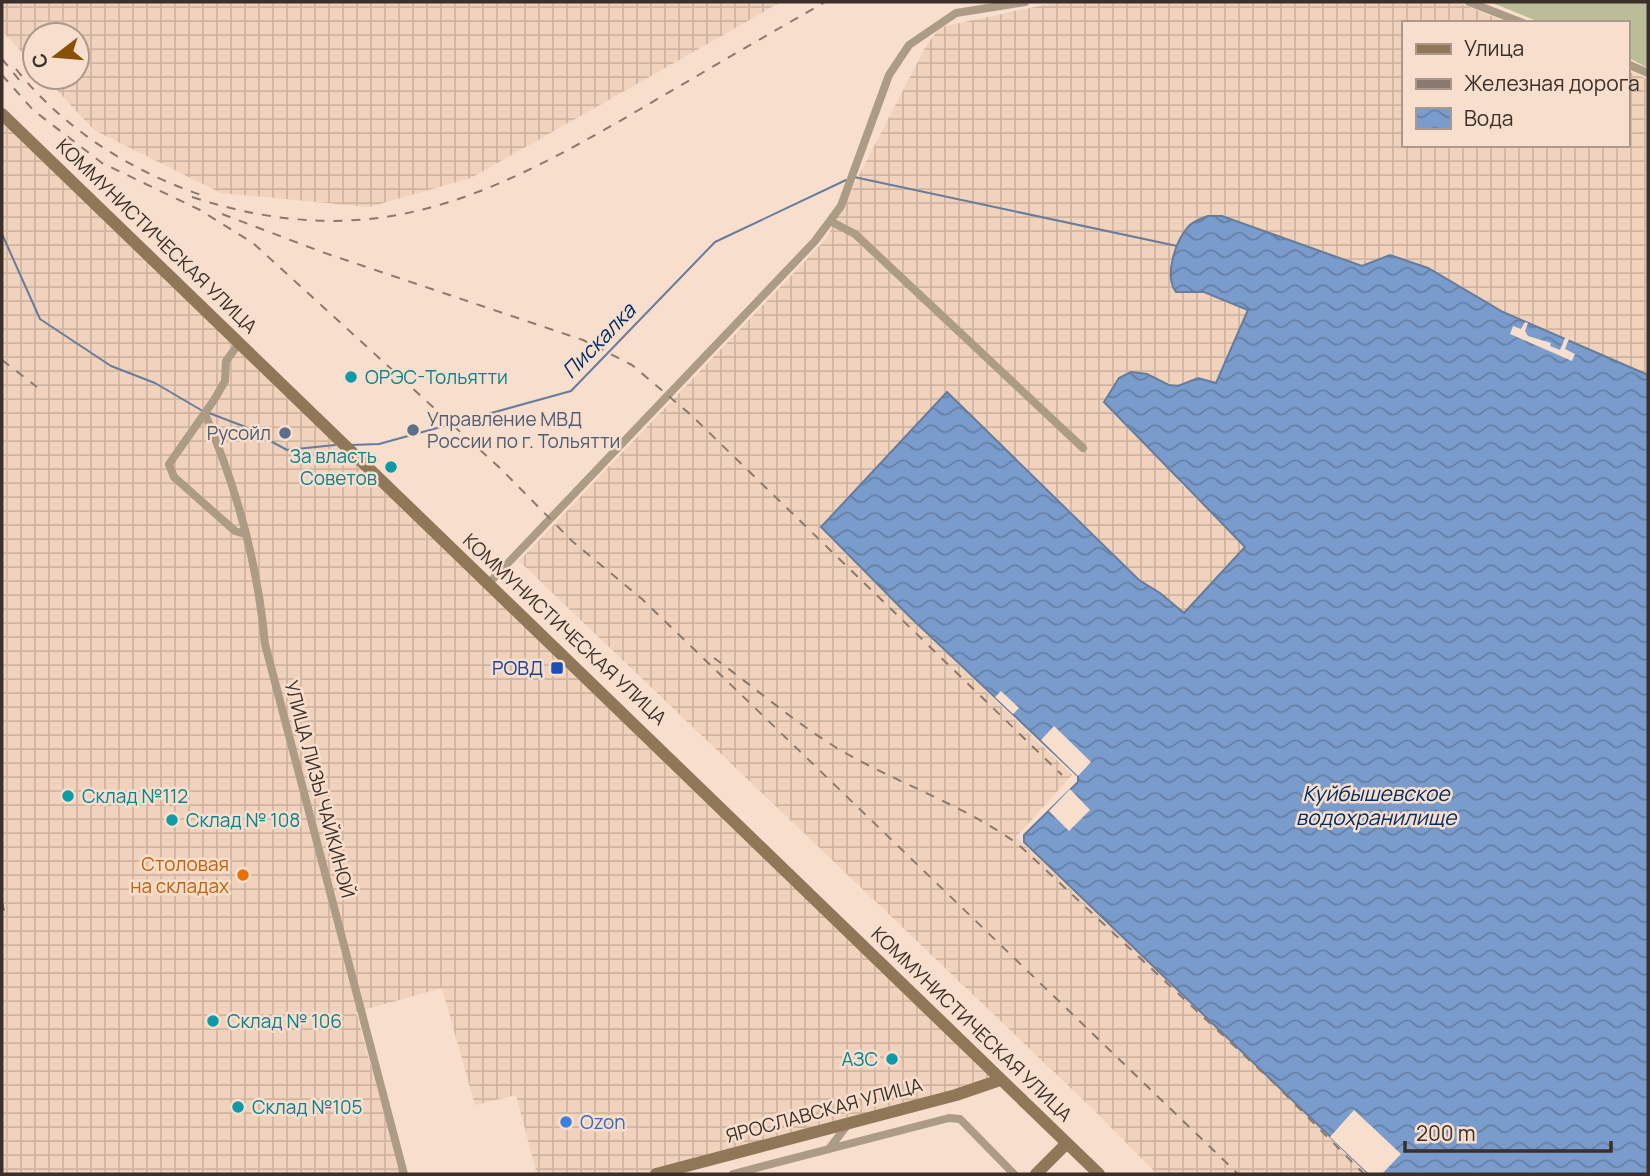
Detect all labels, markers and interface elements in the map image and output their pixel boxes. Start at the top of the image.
north arrow [21,21,91,91]
legend [1402,21,1629,147]
text: Улица [1464,34,1524,62]
text: С [25,50,54,71]
text: Железная дорога [1464,69,1640,97]
text: Вода [1464,104,1514,132]
street label: КОММУНИСТИЧЕСКАЯ УЛИЦА [51,133,263,339]
water label: Пискалка [555,296,642,384]
place label: ОРЭС-Тольятти [365,364,508,390]
marker: ОРЭС-Тольятти [343,369,359,385]
place label: Управление МВД России по г. Тольятти [427,406,620,454]
place label: Русойл [207,420,271,446]
marker: Управление МВД России по г. Тольятти [405,422,421,438]
marker: Русойл [277,425,293,441]
place label: За власть Советов [290,443,377,491]
marker: За власть Советов [383,459,399,475]
street label: КОММУНИСТИЧЕСКАЯ УЛИЦА [457,527,673,731]
place label: РОВД [492,655,543,681]
marker: РОВД [549,660,565,676]
street label: УЛИЦА ЛИЗЫ ЧАЙКИНОЙ [278,677,362,901]
water label: Куйбышевское водохранилище [1296,779,1458,831]
place label: Склад №112 [82,783,188,809]
marker: Склад №112 [60,788,76,804]
place label: Склад № 108 [186,807,300,833]
marker: Склад № 108 [164,812,180,828]
place label: Столовая на складах [130,851,229,899]
marker: Столовая на складах [235,867,251,883]
street label: КОММУНИСТИЧЕСКАЯ УЛИЦА [866,921,1078,1127]
place label: Склад № 106 [227,1008,342,1034]
marker: Склад № 106 [205,1013,221,1029]
place label: АЗС [841,1046,878,1072]
marker: АЗС [884,1051,900,1067]
street label: ЯРОСЛАВСКАЯ УЛИЦА [723,1071,925,1149]
place label: Склад №105 [252,1094,363,1120]
marker: Склад №105 [230,1099,246,1115]
place label: Ozon [580,1109,626,1135]
scale bar [1405,1110,1612,1154]
marker: Ozon [558,1114,574,1130]
text: 200 m [1416,1119,1476,1147]

